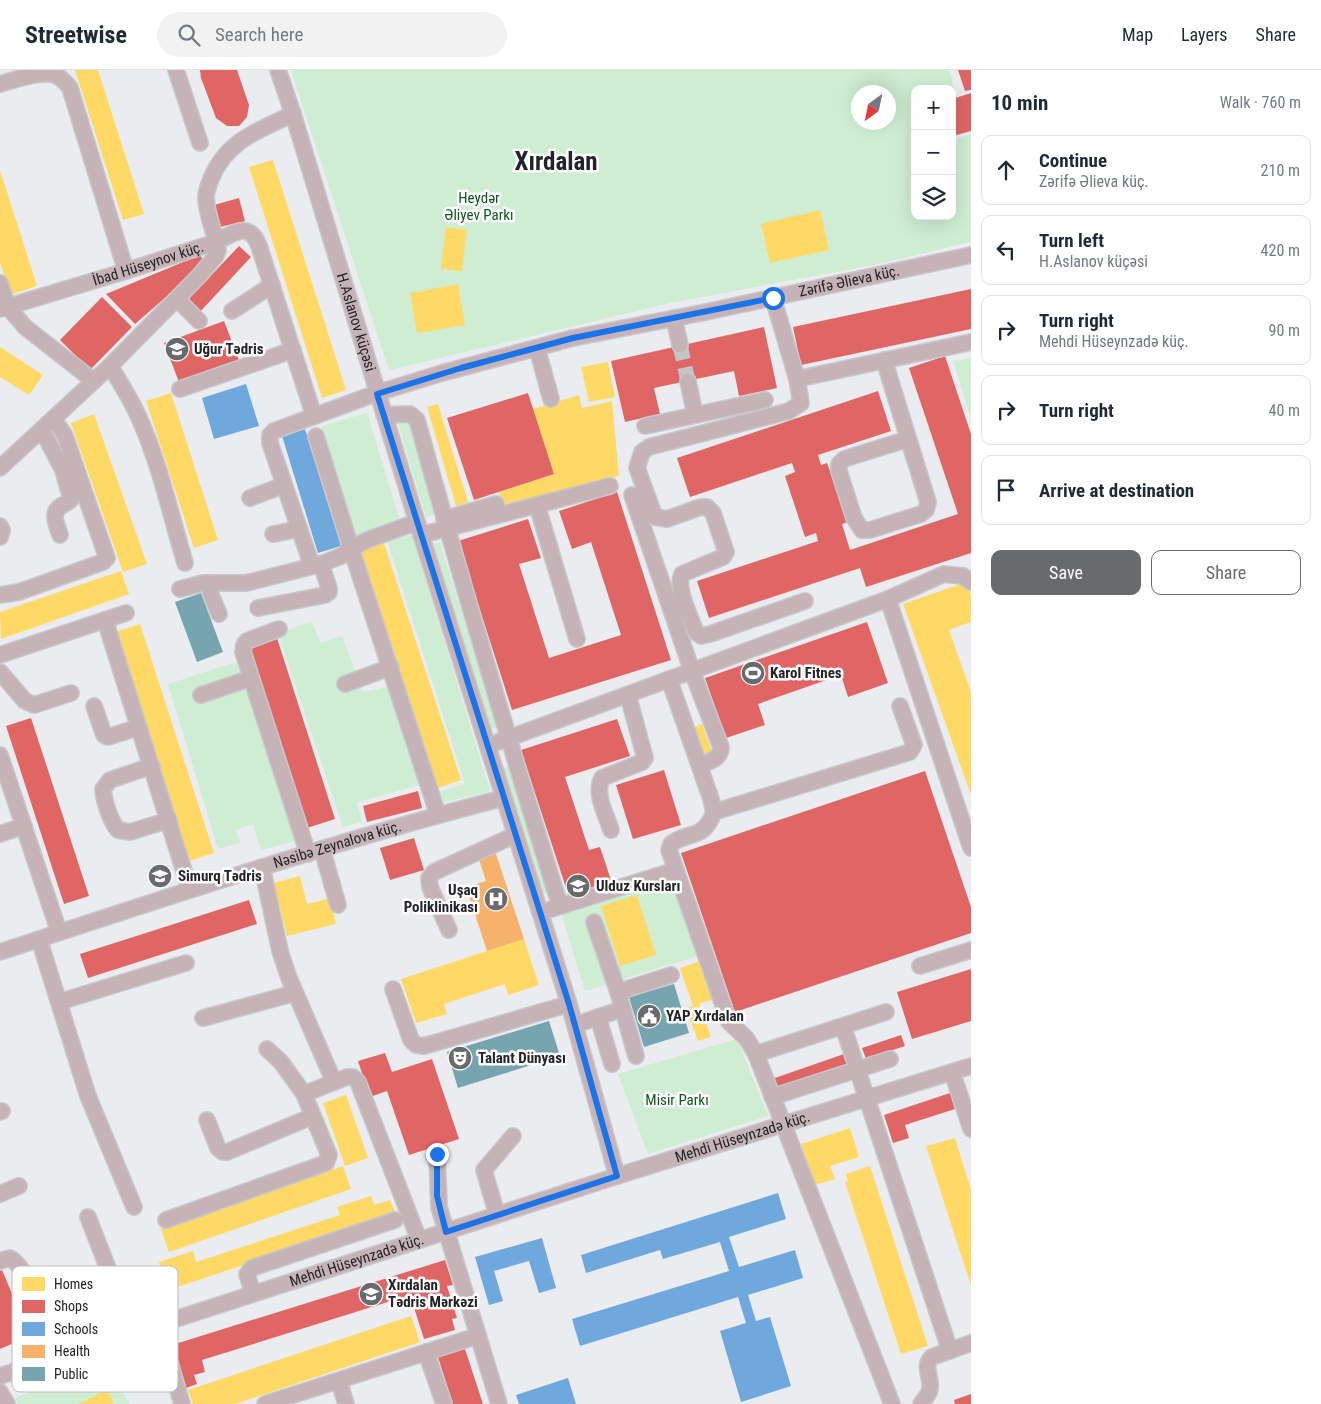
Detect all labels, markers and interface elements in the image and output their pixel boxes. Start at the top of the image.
search box [157,12,507,57]
text: Streetwise [25,21,127,49]
icon: search [175,21,203,49]
text: Search here [215,23,303,46]
text: Map [1122,24,1153,45]
text: Layers [1181,24,1228,45]
text: Share [1256,24,1296,45]
north arrow [851,85,896,130]
map controls [911,85,956,220]
button: + [911,85,956,130]
text: 10 min [991,91,1048,115]
text: Walk · 760 m [1220,93,1301,112]
button: − [911,130,956,175]
district label: Xırdalan [514,147,598,176]
text: Continue [1039,149,1107,172]
icon: ahead [992,156,1020,184]
text: 210 m [1261,161,1300,180]
text: Zərifə Əlieva küç. [1039,172,1148,191]
button: layers [911,175,956,220]
park label: Heydər Əliyev Parkı [444,189,514,224]
text: Turn left [1039,229,1104,252]
icon: left [992,236,1020,264]
street label: İbad Hüseynov küç. [91,238,206,290]
text: 420 m [1261,241,1300,260]
text: H.Aslanov küçəsi [1039,252,1148,271]
street label: Zərifə Əlieva küç. [797,262,901,301]
street label: H.Aslanov küçəsi [333,271,380,374]
route start [762,287,785,310]
text: Turn right [1039,309,1114,332]
icon: right [992,316,1020,344]
text: 90 m [1268,321,1300,340]
text: Mehdi Hüseynzadə küç. [1039,332,1189,351]
school or university icon: Uğur Tədris [164,336,190,362]
place label: Uğur Tədris [194,340,264,358]
icon: right [992,396,1020,424]
text: Turn right [1039,399,1114,422]
text: 40 m [1268,401,1300,420]
icon: arrive [992,476,1020,504]
text: Arrive at destination [1039,479,1194,502]
button: Save [991,550,1141,595]
button: Share [1151,550,1301,595]
sports icon: Karol Fitnes [740,660,766,686]
place label: Karol Fitnes [770,664,842,682]
street label: Nəsibə Zeynalova küç. [271,817,403,872]
school or university icon: Simurq Tədris [147,863,173,889]
place label: Simurq Tədris [178,867,262,885]
school or university icon: Ulduz Kursları [565,873,591,899]
place label: Ulduz Kursları [596,877,680,895]
place label: Uşaq Poliklinikası [404,881,478,916]
hospital icon: Uşaq Poliklinikası [483,886,509,912]
public building icon: YAP Xırdalan [636,1003,662,1029]
place label: YAP Xırdalan [666,1007,744,1025]
theatre icon: Talant Dünyası [447,1045,473,1071]
place label: Talant Dünyası [478,1049,566,1067]
park label: Misir Parkı [645,1091,709,1109]
street label: Mehdi Hüseynzadə küç. [673,1108,812,1166]
route end [426,1143,449,1166]
street label: Mehdi Hüseynzadə küç. [287,1230,426,1291]
legend [12,1266,178,1392]
text: Homes [54,1276,93,1292]
place label: Xırdalan Tədris Mərkəzi [388,1276,478,1311]
school or university icon: Xırdalan Tədris Mərkəzi [358,1281,384,1307]
text: Shops [54,1298,88,1314]
text: Schools [54,1321,98,1337]
text: Health [54,1343,90,1359]
text: Public [54,1366,88,1382]

